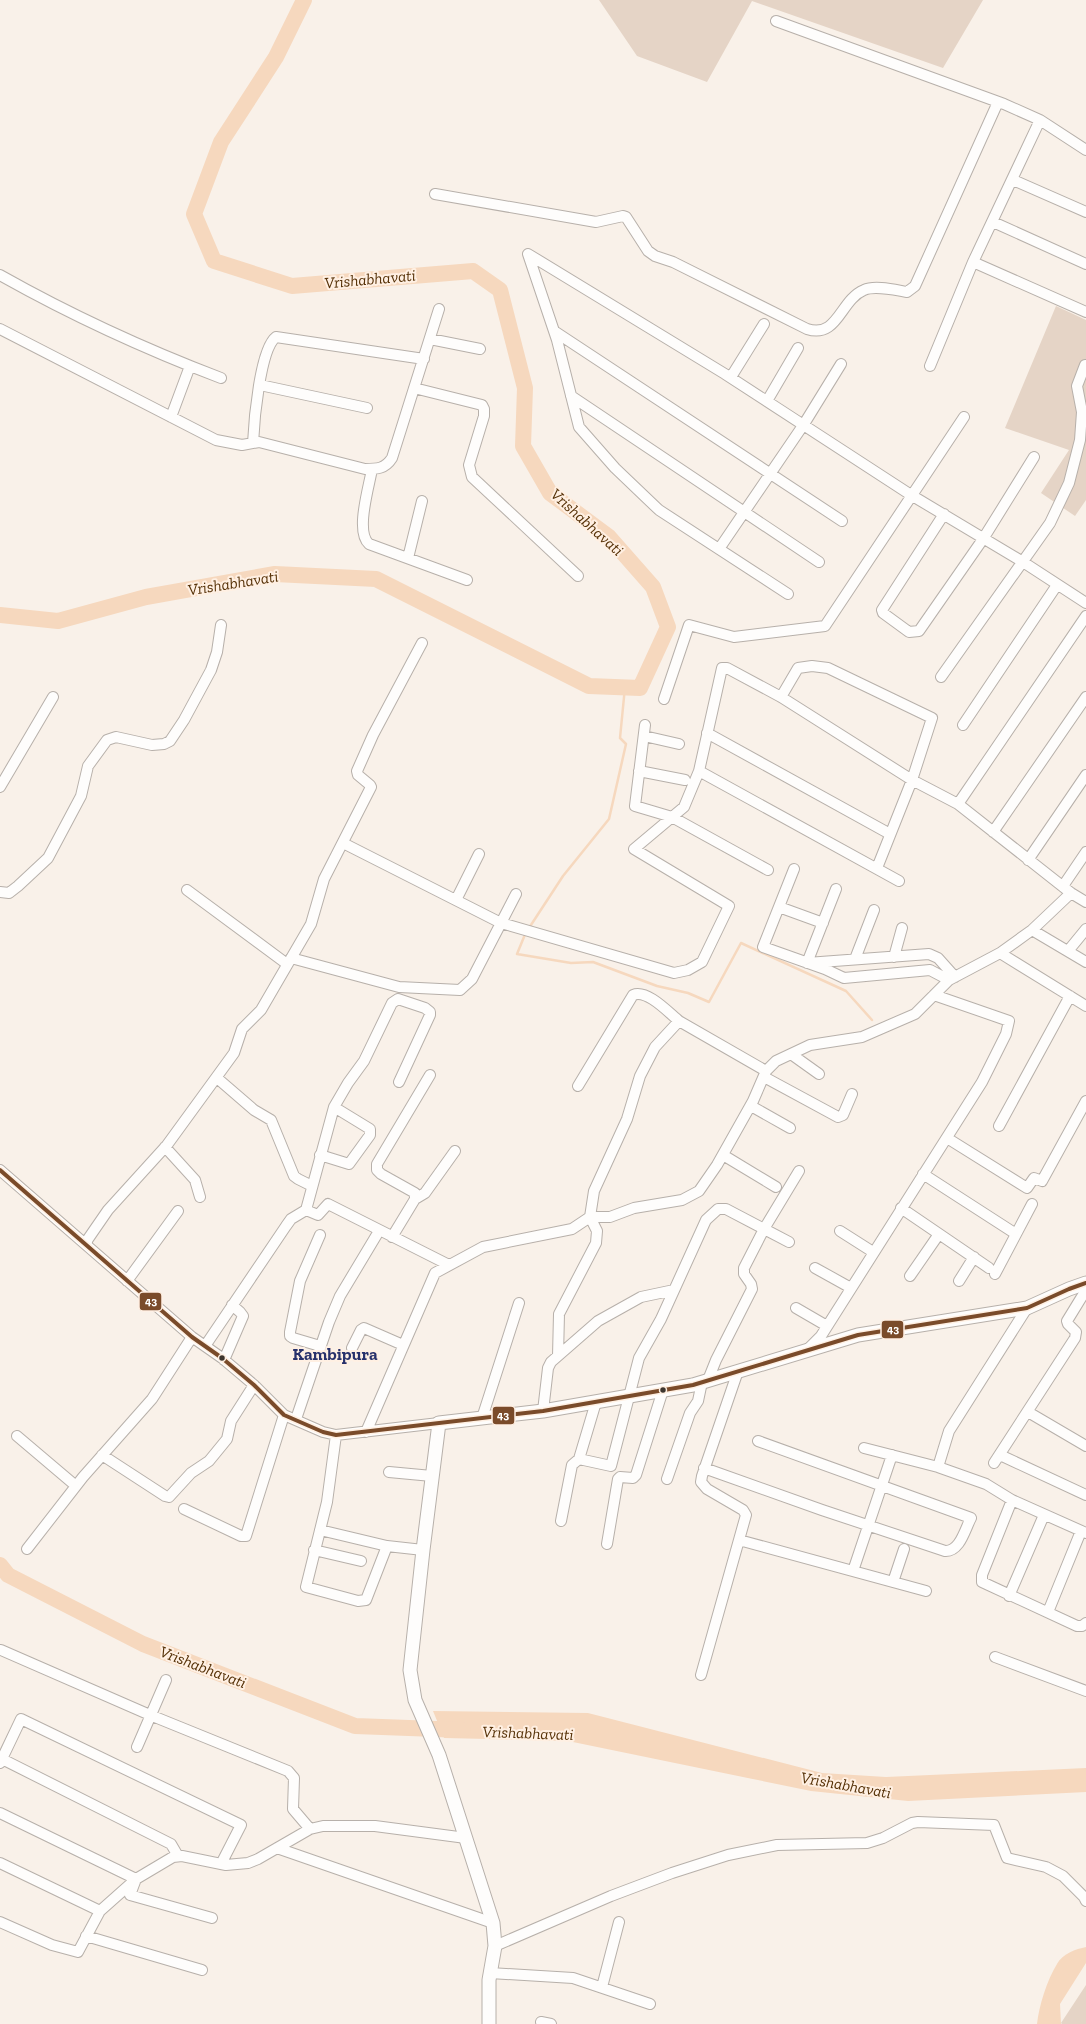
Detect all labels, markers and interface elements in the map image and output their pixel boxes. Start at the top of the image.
water label: Vrishabhavati [324,266,416,292]
water label: Vrishabhavati [547,484,627,560]
water label: Vrishabhavati [186,566,280,600]
line badge: 43 [139,1292,162,1311]
text: 43 [145,1295,157,1308]
line badge: 43 [881,1320,904,1339]
text: 43 [887,1323,899,1336]
district label: Kambipura [292,1344,378,1364]
unlabelled marker [217,1353,227,1363]
unlabelled marker [658,1385,668,1395]
line badge: 43 [492,1406,515,1425]
text: 43 [497,1409,509,1422]
water label: Vrishabhavati [157,1642,249,1692]
water label: Vrishabhavati [482,1722,574,1744]
water label: Vrishabhavati [799,1768,893,1802]

